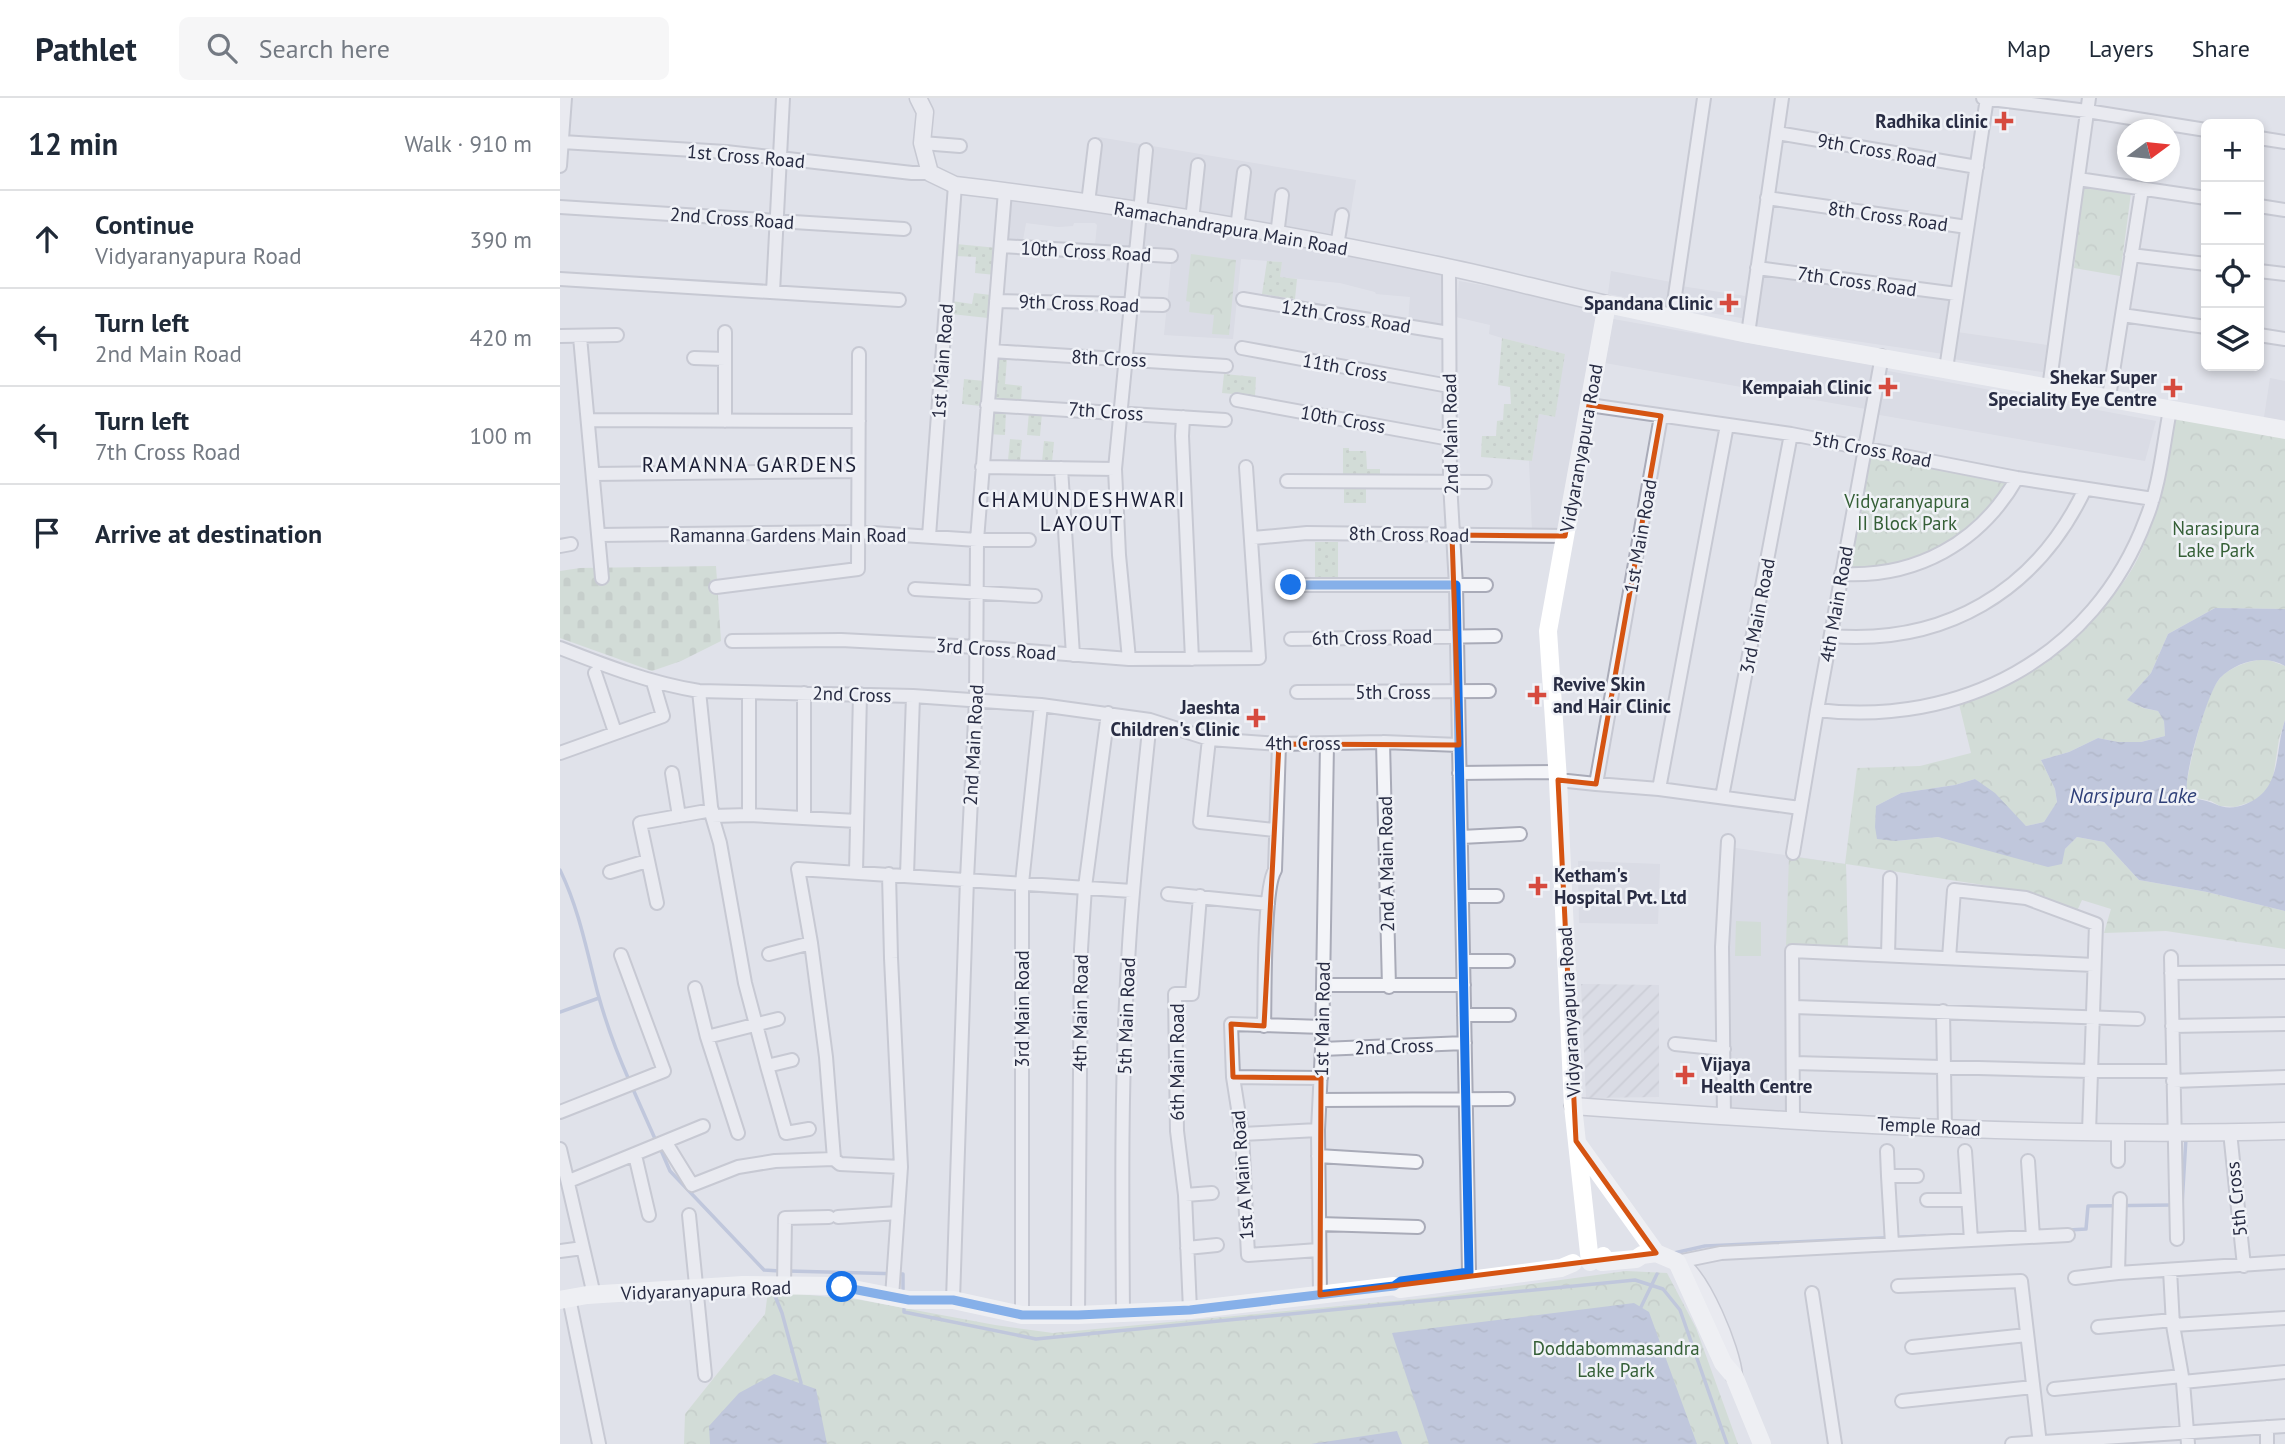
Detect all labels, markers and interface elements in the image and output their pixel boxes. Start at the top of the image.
search box [179,17,669,80]
text: Pathlet [35,27,137,70]
icon: search [203,29,241,67]
text: Search here [259,32,390,65]
text: Map [2007,33,2051,64]
text: Layers [2089,33,2154,64]
text: Share [2192,33,2250,64]
place label: Radhika clinic [1875,109,1988,133]
marker: Radhika clinic [1994,111,2014,131]
north arrow [2117,119,2180,182]
map controls [2201,119,2264,371]
button: + [2201,119,2264,182]
text: 12 min [28,124,118,163]
street label: 9th Cross Road [1815,128,1939,172]
text: Walk · 910 m [405,129,532,158]
street label: 1st Cross Road [686,139,806,173]
button: − [2201,182,2264,245]
street label: Ramachandrapura Main Road [1112,196,1350,260]
street label: 8th Cross Road [1827,196,1949,236]
street label: 2nd Cross Road [669,202,795,234]
text: Continue [95,208,194,241]
icon: ahead [28,220,66,258]
text: 390 m [470,225,532,254]
street label: 10th Cross Road [1020,236,1152,266]
text: Vidyaranyapura Road [95,241,302,270]
button: locate [2201,245,2264,308]
street label: 7th Cross Road [1796,261,1918,301]
street label: 9th Cross Road [1018,289,1140,317]
place label: Spandana Clinic [1584,291,1713,315]
marker: Spandana Clinic [1719,293,1739,313]
street label: 12th Cross Road [1279,294,1413,338]
street label: 1st Main Road [926,303,958,419]
text: Turn left [95,306,189,339]
button: layers [2201,308,2264,371]
icon: left [28,318,66,356]
text: 420 m [470,323,532,352]
text: 2nd Main Road [95,339,242,368]
street label: 8th Cross [1071,344,1147,372]
street label: 11th Cross [1301,348,1389,386]
street label: Vidyaranyapura Road [1554,362,1608,535]
place label: Shekar Super Speciality Eye Centre [1988,365,2157,411]
street label: 2nd Main Road [1437,373,1463,495]
place label: Kempaiah Clinic [1742,375,1872,399]
marker: Kempaiah Clinic [1878,377,1898,397]
marker: Shekar Super Speciality Eye Centre [2163,378,2183,398]
street label: 7th Cross [1068,396,1144,426]
street label: 10th Cross [1299,400,1387,438]
text: Turn left [95,404,189,437]
icon: left [28,416,66,454]
text: 100 m [470,421,532,450]
street label: 5th Cross Road [1810,426,1934,472]
text: 7th Cross Road [95,437,241,466]
district label: RAMANNA GARDENS [642,451,858,478]
street label: 1st Main Road [1618,477,1662,595]
district label: CHAMUNDESHWARI LAYOUT [978,486,1186,537]
park label: Vidyaranyapura II Block Park [1843,489,1970,535]
icon: arrive [28,514,66,552]
park label: Narasipura Lake Park [2172,516,2260,562]
text: Arrive at destination [95,517,322,550]
street label: 8th Cross Road [1348,521,1470,547]
street label: Ramanna Gardens Main Road [670,523,906,547]
street label: 4th Main Road [1814,544,1858,664]
street label: 3rd Main Road [1734,556,1780,676]
route end [1275,569,1306,600]
street label: 6th Cross Road [1311,624,1433,650]
street label: 3rd Cross Road [935,633,1057,665]
place label: Revive Skin and Hair Clinic [1553,672,1671,718]
street label: 5th Cross [1355,680,1431,704]
street label: 2nd Cross [812,681,892,707]
street label: 2nd Main Road [958,684,988,806]
marker: Revive Skin and Hair Clinic [1527,685,1547,705]
place label: Jaeshta Children's Clinic [1110,695,1240,741]
marker: Jaeshta Children's Clinic [1246,708,1266,728]
street label: 4th Cross [1265,731,1341,755]
water label: Narsipura Lake [2070,782,2197,809]
street label: 2nd A Main Road [1373,796,1399,932]
place label: Ketham's Hospital Pvt. Ltd [1554,863,1687,909]
marker: Ketham's Hospital Pvt. Ltd [1528,876,1548,896]
street label: Vidyaranyapura Road [1553,926,1586,1099]
street label: 3rd Main Road [1010,950,1034,1068]
street label: 4th Main Road [1067,954,1093,1072]
street label: 5th Main Road [1112,957,1140,1075]
street label: 1st Main Road [1309,961,1335,1077]
street label: 6th Main Road [1165,1003,1189,1121]
street label: 2nd Cross [1354,1033,1434,1059]
place label: Vijaya Health Centre [1700,1052,1812,1098]
marker: Vijaya Health Centre [1675,1065,1695,1085]
street label: 1st A Main Road [1225,1109,1259,1241]
street label: Temple Road [1876,1111,1982,1141]
street label: 5th Cross [2220,1160,2252,1238]
route start [826,1271,857,1302]
street label: Vidyaranyapura Road [619,1275,792,1305]
park label: Doddabommasandra Lake Park [1532,1336,1700,1382]

